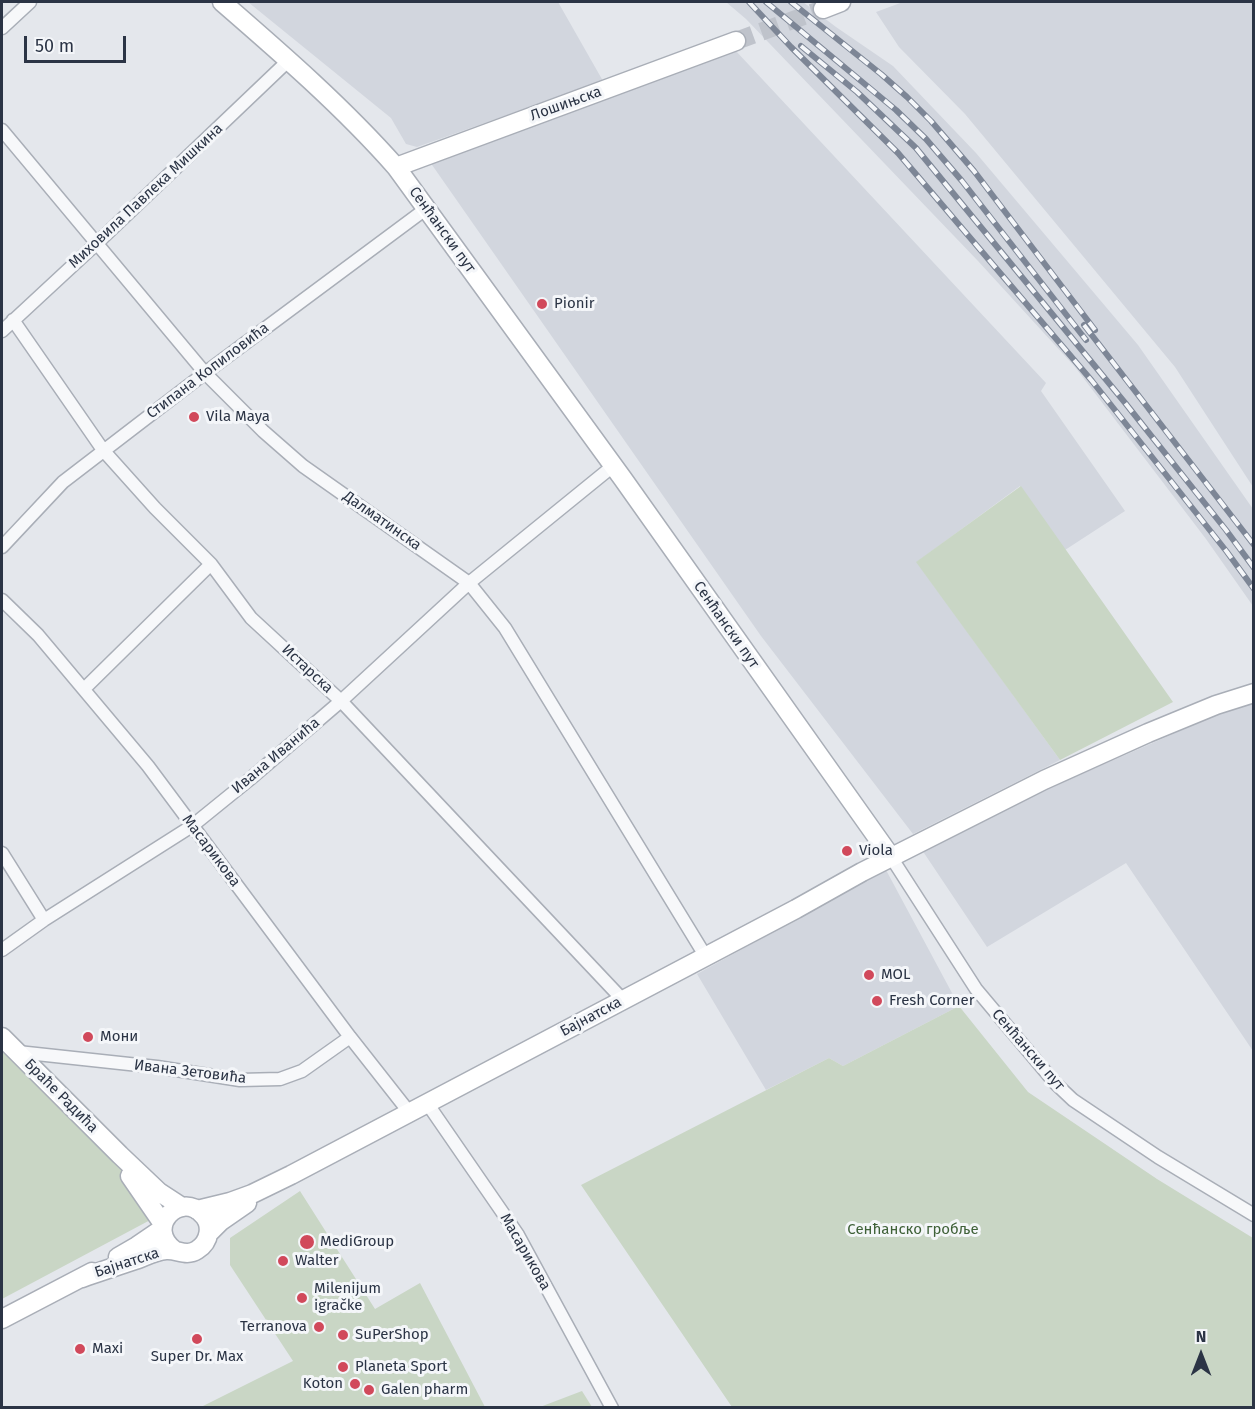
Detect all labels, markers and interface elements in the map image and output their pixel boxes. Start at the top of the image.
scale bar [27,24,129,62]
text: 50 m [35,35,74,57]
street label: Лошињска [528,83,604,125]
street label: Миховила Павлека Мишкина [65,120,227,272]
street label: Сенћански пут [405,183,479,277]
place label: Pionir [554,295,595,313]
marker: Pionir [535,297,549,311]
street label: Стипана Копиловића [143,319,273,423]
place label: Vila Maya [206,408,270,426]
marker: Vila Maya [187,410,201,424]
street label: Далматинска [339,487,425,555]
street label: Сенћански пут [689,578,763,672]
street label: Истарска [278,641,336,697]
street label: Ивана Иванића [228,714,324,798]
street label: Масарикова [178,811,244,891]
place label: Viola [859,842,893,860]
marker: Viola [840,844,854,858]
place label: MOL [881,966,910,984]
marker: MOL [862,968,876,982]
place label: Fresh Corner [889,992,975,1010]
street label: Бајнатска [557,993,625,1041]
marker: Fresh Corner [870,994,884,1008]
street label: Сенћански пут [988,1006,1068,1094]
place label: Мони [100,1028,138,1046]
marker: Мони [81,1030,95,1044]
street label: Браће Радића [20,1055,102,1137]
street label: Ивана Зетовића [133,1056,247,1088]
street label: Масарикова [496,1210,554,1294]
park label: Сенћанско гробље [847,1221,979,1239]
marker: MediGroup [298,1233,316,1251]
place label: MediGroup [320,1233,394,1251]
street label: Бајнатска [92,1244,162,1282]
place label: Walter [295,1252,338,1270]
marker: Walter [276,1254,290,1268]
place label: Milenijum igračke [314,1280,381,1315]
marker: Milenijum igračke [295,1291,309,1305]
place label: Terranova [240,1318,307,1336]
marker: Terranova [312,1320,326,1334]
north arrow [1171,1325,1231,1385]
place label: SuPerShop [355,1326,429,1344]
text: N [1196,1327,1206,1346]
marker: SuPerShop [336,1328,350,1342]
marker: Super Dr. Max [190,1332,204,1346]
place label: Maxi [92,1340,123,1358]
marker: Maxi [73,1342,87,1356]
place label: Super Dr. Max [151,1348,243,1366]
place label: Planeta Sport [355,1358,448,1376]
marker: Planeta Sport [336,1360,350,1374]
place label: Koton [303,1375,343,1393]
marker: Koton [348,1377,362,1391]
place label: Galen pharm [381,1381,468,1399]
marker: Galen pharm [362,1383,376,1397]

